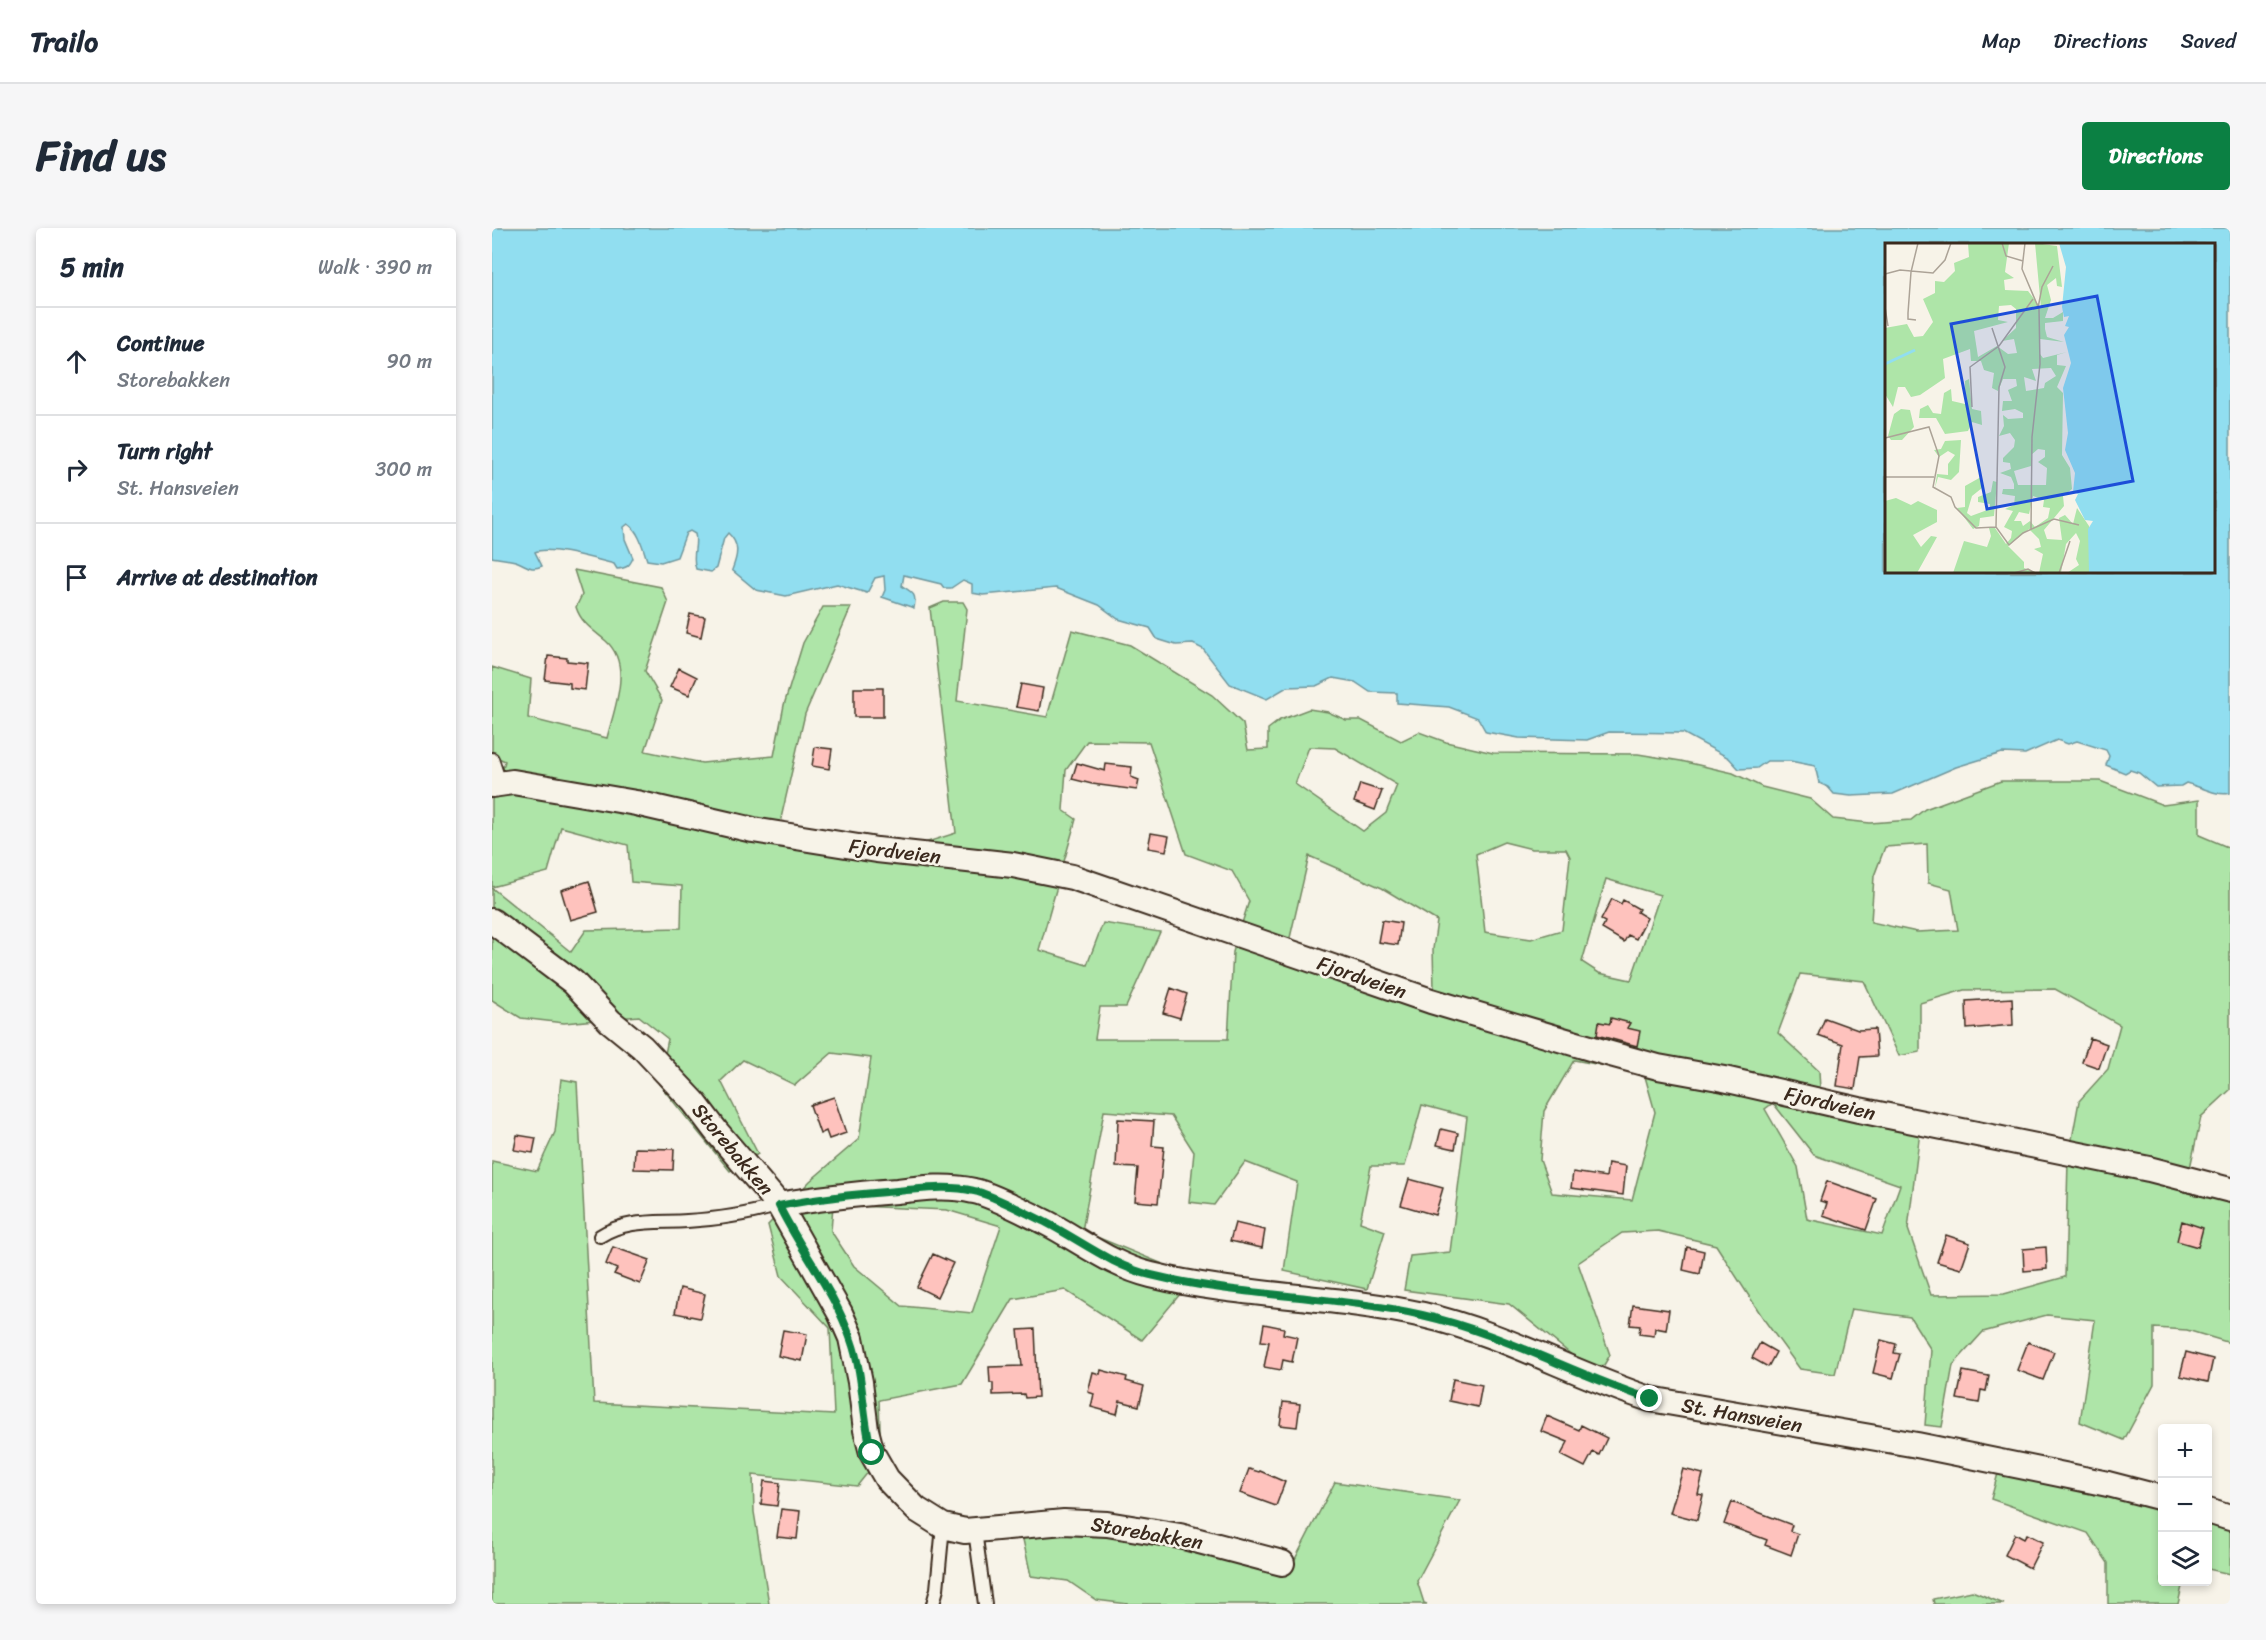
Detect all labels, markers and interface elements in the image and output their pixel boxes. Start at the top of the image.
text: Trailo [30,17,98,66]
text: Map [1982,22,2020,60]
text: Directions [2053,22,2148,60]
text: Saved [2181,22,2236,60]
text: Find us [36,119,166,193]
button: Directions [2082,122,2230,190]
inset map [1885,243,2215,573]
text: 5 min [60,244,124,290]
text: Walk · 390 m [318,250,432,285]
text: Continue [117,324,205,363]
text: 90 m [387,344,432,379]
icon: ahead [60,345,93,378]
text: Storebakken [117,363,230,398]
text: Turn right [117,432,212,471]
text: 300 m [375,452,432,487]
icon: right [60,453,93,486]
text: St. Hansveien [117,471,239,506]
text: Arrive at destination [117,558,318,597]
icon: arrive [60,561,93,594]
street label: Fjordveien [847,828,943,875]
street label: Fjordveien [1312,946,1411,1009]
street label: Fjordveien [1781,1076,1879,1131]
street label: Storebakken [683,1095,782,1204]
route end [1636,1385,1662,1411]
street label: St. Hansveien [1679,1388,1805,1443]
map controls [2158,1424,2212,1586]
button: + [2158,1424,2212,1478]
route start [858,1439,884,1465]
button: − [2158,1478,2212,1532]
street label: Storebakken [1088,1506,1206,1561]
button: layers [2158,1532,2212,1586]

